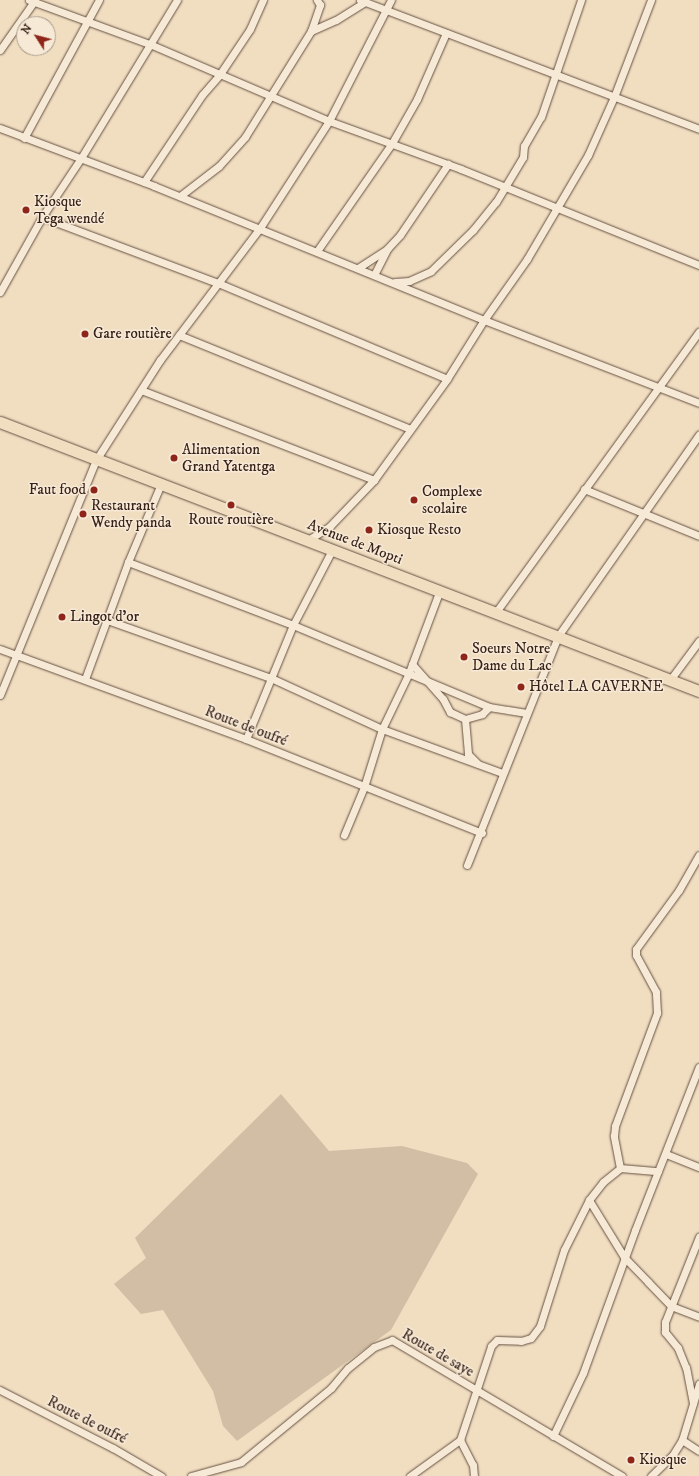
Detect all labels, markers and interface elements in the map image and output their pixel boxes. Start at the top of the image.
north arrow [16,16,56,56]
text: N [19,22,35,37]
place label: Kiosque Tega wendé [34,192,104,227]
marker: Kiosque Tega wendé [21,205,31,215]
place label: Gare routière [93,325,172,343]
marker: Gare routière [80,329,90,339]
place label: Alimentation Grand Yatentga [182,440,275,475]
marker: Alimentation Grand Yatentga [169,453,179,463]
place label: Faut food [29,481,86,499]
place label: Complexe scolaire [422,482,482,517]
marker: Faut food [89,485,99,495]
marker: Complexe scolaire [409,495,419,505]
place label: Restaurant Wendy panda [91,496,171,531]
marker: Route routière [226,500,236,510]
marker: Restaurant Wendy panda [78,509,88,519]
place label: Route routière [188,511,274,529]
street label: Avenue de Mopti [305,516,405,568]
place label: Kiosque Resto [377,521,461,539]
marker: Kiosque Resto [364,525,374,535]
place label: Lingot d'or [70,608,139,626]
marker: Lingot d'or [57,612,67,622]
place label: Soeurs Notre Dame du Lac [472,639,552,674]
marker: Soeurs Notre Dame du Lac [459,652,469,662]
place label: Hôtel LA CAVERNE [529,678,663,696]
marker: Hôtel LA CAVERNE [516,682,526,692]
street label: Route de oufré [202,702,290,750]
street label: Route de saye [399,1325,477,1381]
street label: Route de oufré [44,1392,130,1448]
place label: Kiosque [639,1451,687,1469]
marker: Kiosque [626,1455,636,1465]

